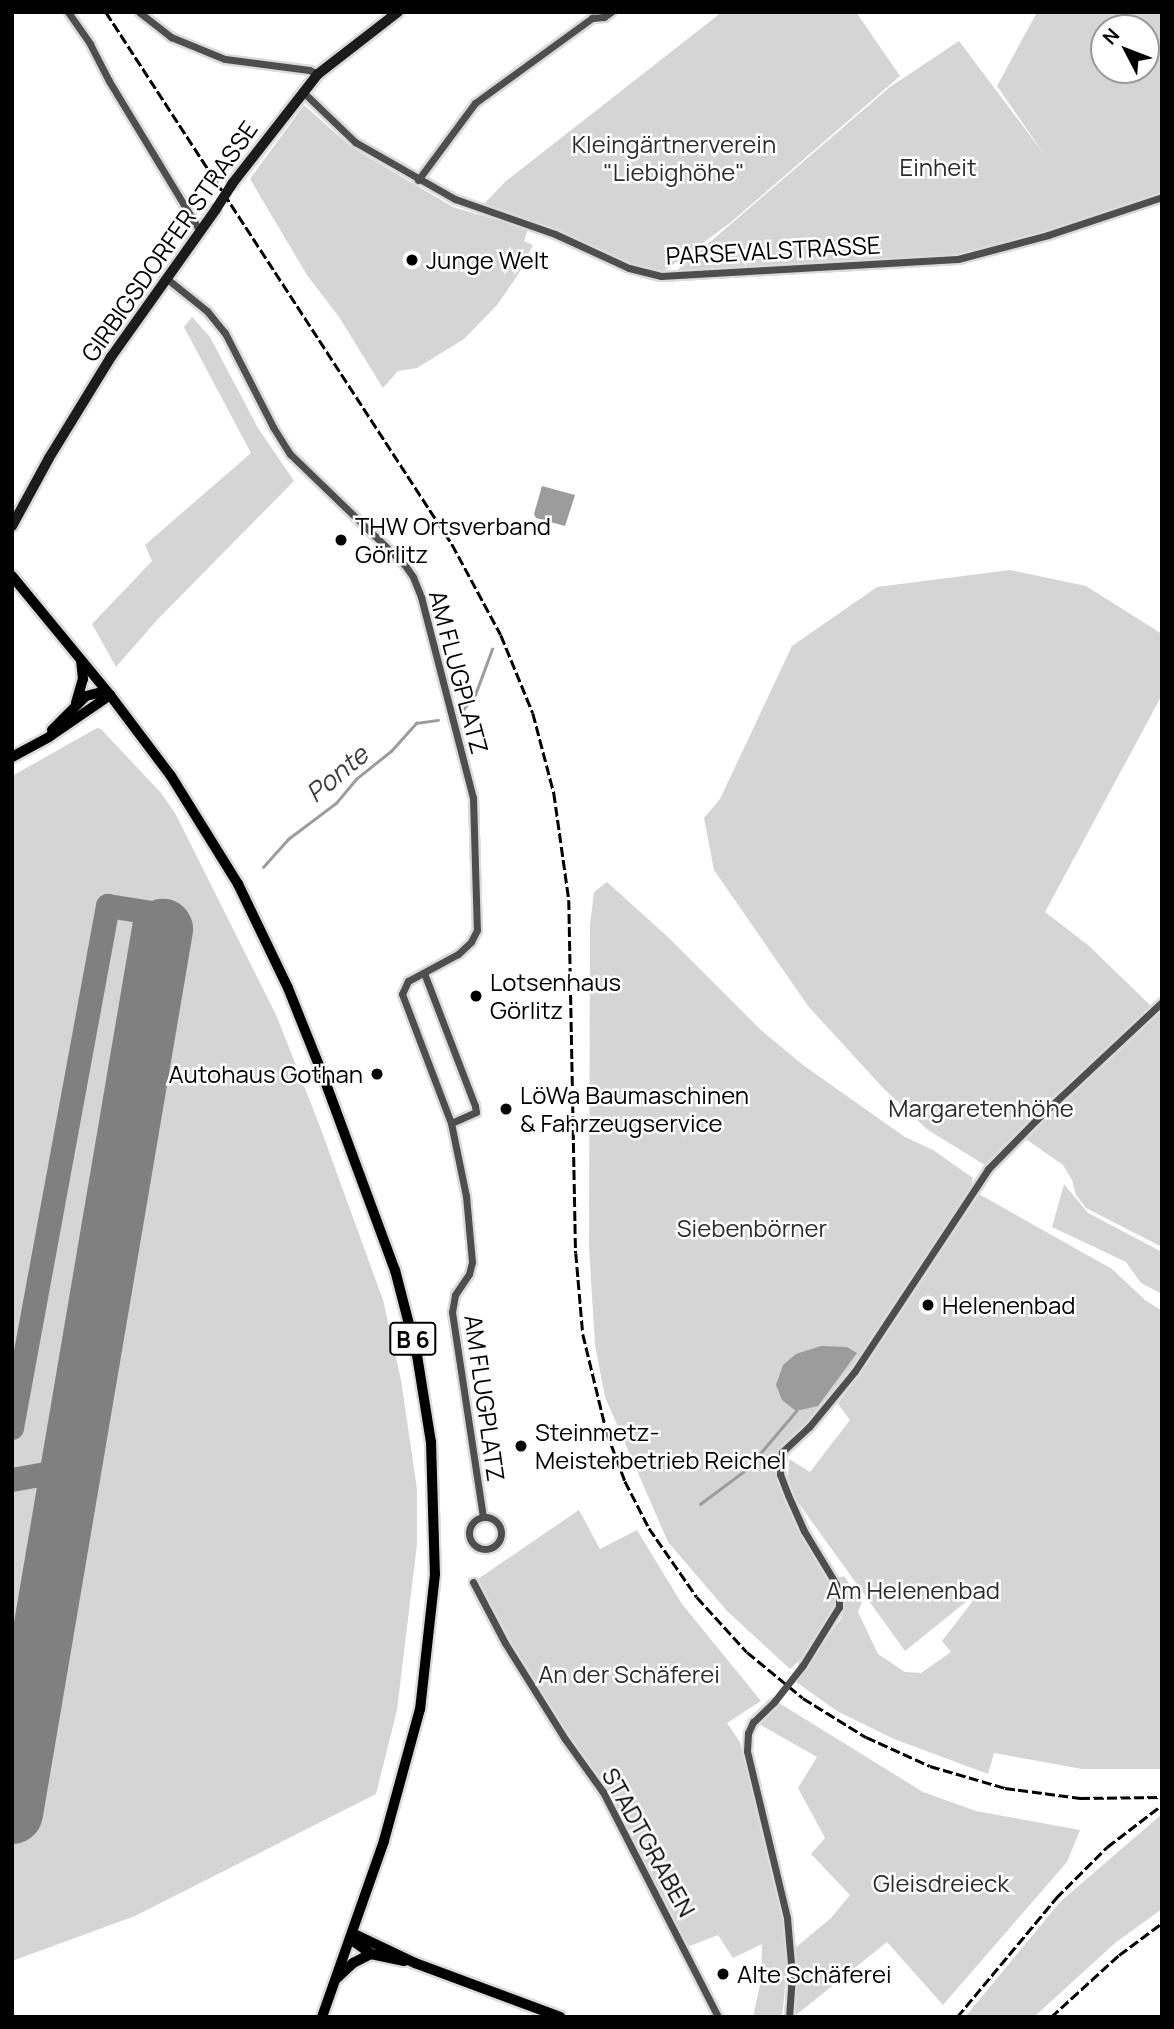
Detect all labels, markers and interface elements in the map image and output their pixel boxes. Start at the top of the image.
north arrow [1090,14,1160,84]
text: N [1097,23,1125,50]
street label: GIRBIGSDORFER STRASSE [75,115,263,367]
park label: Kleingärtnerverein "Liebighöhe" [572,130,776,186]
park label: Einheit [899,153,977,181]
street label: PARSEVALSTRASSE [665,230,881,270]
place label: Junge Welt [426,246,549,274]
marker: Junge Welt [404,252,420,268]
place label: THW Ortsverband Görlitz [355,512,551,568]
marker: THW Ortsverband Görlitz [333,532,349,548]
street label: AM FLUGPLATZ [423,587,495,757]
water label: Ponte [300,739,374,809]
place label: Lotsenhaus Görlitz [490,968,621,1024]
marker: Lotsenhaus Görlitz [468,988,484,1004]
place label: Autohaus Gothan [168,1060,363,1088]
marker: Autohaus Gothan [369,1066,385,1082]
place label: LöWa Baumaschinen & Fahrzeugservice [520,1081,749,1137]
park label: Margaretenhöhe [888,1094,1074,1122]
marker: LöWa Baumaschinen & Fahrzeugservice [498,1101,514,1117]
park label: Siebenbörner [677,1214,827,1242]
place label: Helenenbad [942,1291,1076,1319]
marker: Helenenbad [920,1297,936,1313]
street label: AM FLUGPLATZ [459,1313,511,1483]
road number: B 6 [388,1320,438,1358]
place label: Steinmetz- Meisterbetrieb Reichel [535,1418,786,1474]
marker: Steinmetz- Meisterbetrieb Reichel [513,1438,529,1454]
park label: Am Helenenbad [826,1576,1000,1604]
park label: An der Schäferei [538,1660,720,1688]
street label: STADTGRABEN [596,1762,702,1922]
park label: Gleisdreieck [873,1869,1009,1897]
place label: Alte Schäferei [737,1960,892,1988]
marker: Alte Schäferei [715,1966,731,1982]

